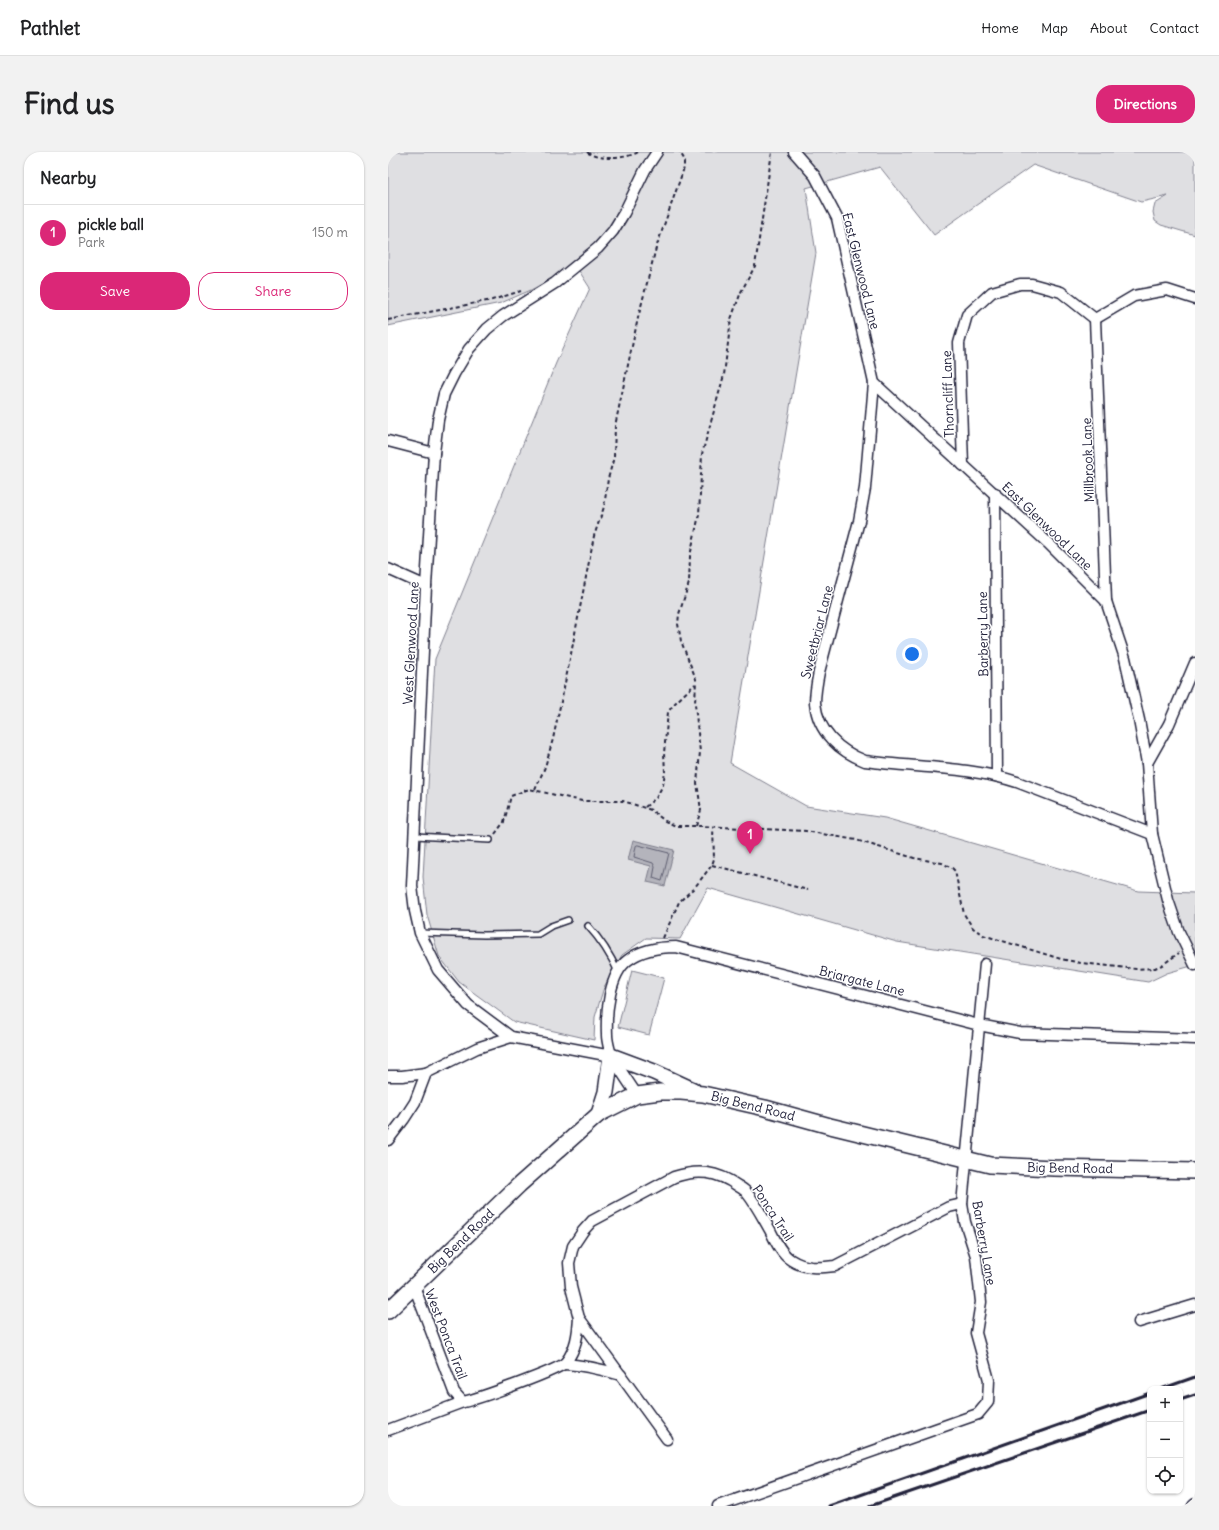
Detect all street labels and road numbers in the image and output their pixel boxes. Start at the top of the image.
street label: East Glenwood Lane [838,211,884,331]
street label: Thorncliff Lane [938,350,958,438]
street label: Millbrook Lane [1078,417,1098,503]
street label: East Glenwood Lane [998,478,1096,574]
street label: West Glenwood Lane [399,581,423,705]
street label: Sweetbriar Lane [797,583,837,681]
street label: Barberry Lane [974,591,992,677]
street label: Briargate Lane [818,962,906,1000]
street label: Big Bend Road [709,1087,797,1125]
street label: Big Bend Road [1027,1159,1114,1177]
street label: Ponca Trail [749,1182,797,1244]
street label: Barberry Lane [968,1199,1000,1287]
street label: Big Bend Road [424,1205,498,1277]
street label: West Ponca Trail [421,1286,471,1382]

